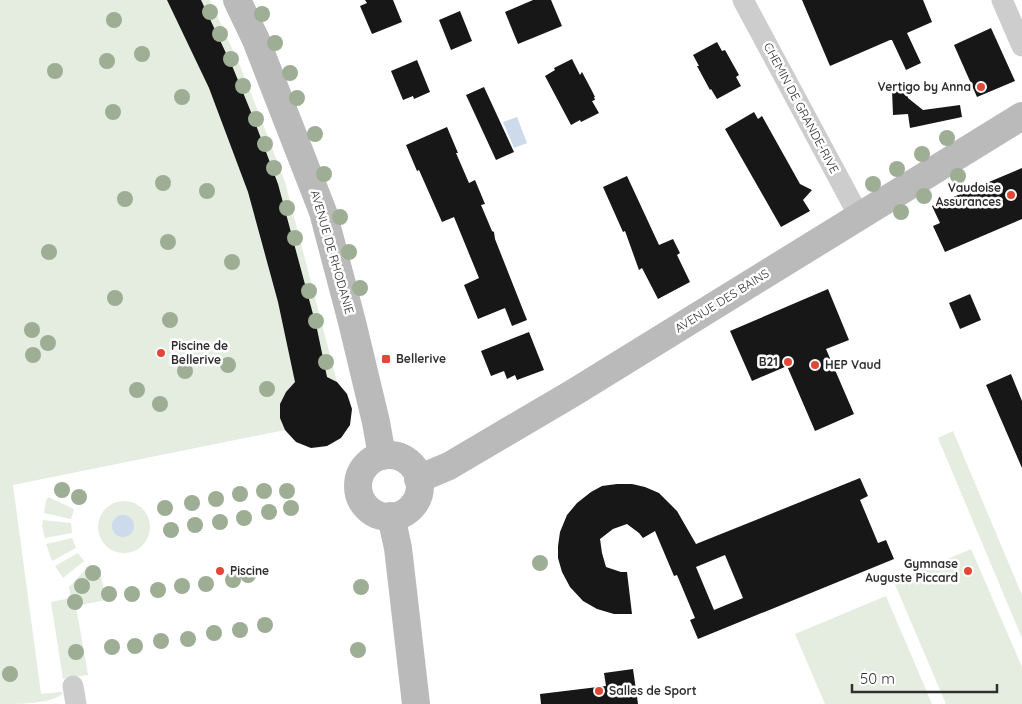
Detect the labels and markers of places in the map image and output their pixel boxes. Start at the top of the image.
place label: Vertigo by Anna [877,79,971,94]
marker: Vertigo by Anna [975,81,987,93]
place label: Vaudoise Assurances [936,180,1001,209]
marker: Vaudoise Assurances [1005,189,1017,201]
place label: Piscine de Bellerive [171,338,228,367]
marker: Piscine de Bellerive [155,347,167,359]
place label: Bellerive [396,351,446,366]
marker: Bellerive [380,353,392,365]
place label: B21 [759,354,778,369]
marker: B21 [782,356,794,368]
place label: HEP Vaud [825,357,881,372]
marker: HEP Vaud [809,359,821,371]
place label: Gymnase Auguste Piccard [865,556,958,585]
place label: Piscine [230,563,269,578]
marker: Piscine [214,565,226,577]
marker: Gymnase Auguste Piccard [962,565,974,577]
place label: Salles de Sport [609,683,697,698]
marker: Salles de Sport [593,685,605,697]

